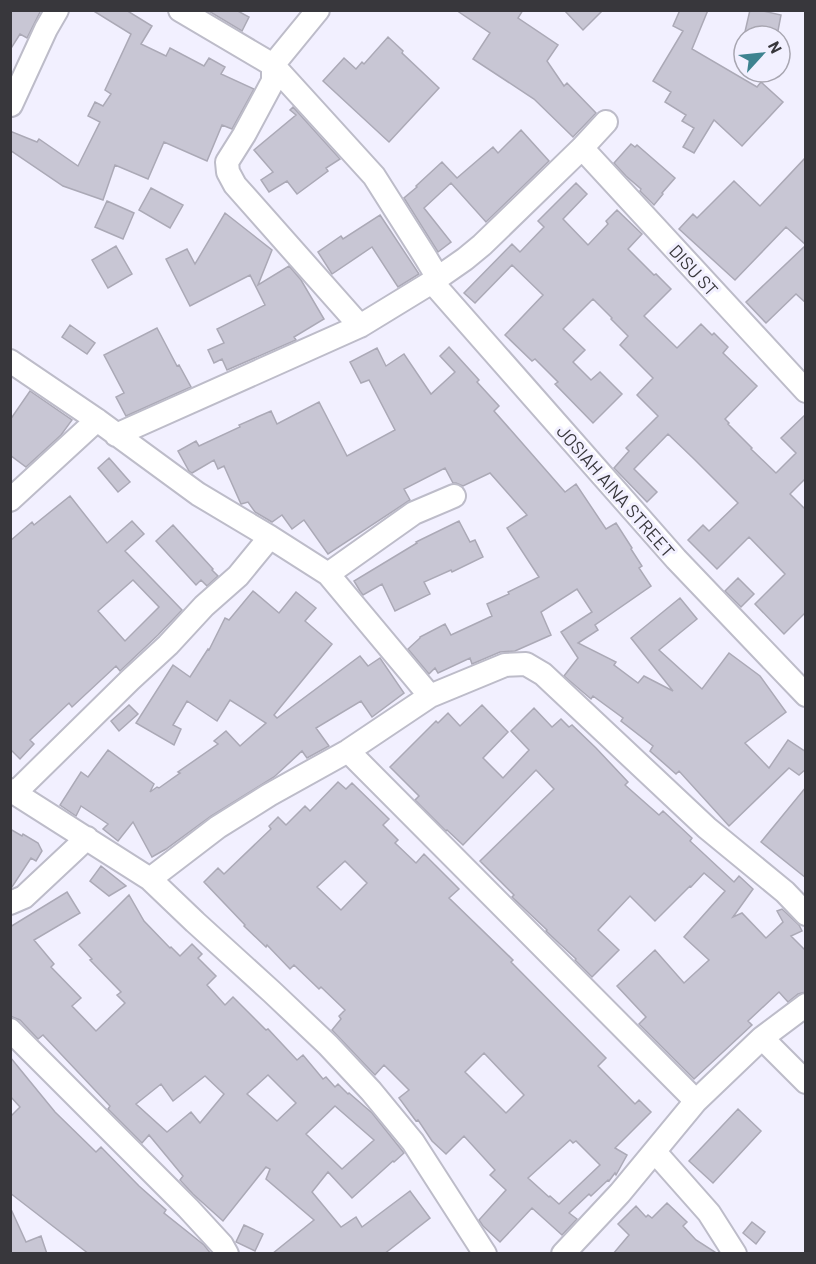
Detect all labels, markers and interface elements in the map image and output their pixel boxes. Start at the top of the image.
north arrow [732,24,792,84]
text: N [765,38,787,56]
street label: DISU ST [665,240,723,300]
street label: JOSIAH AINA STREET [552,420,680,562]

